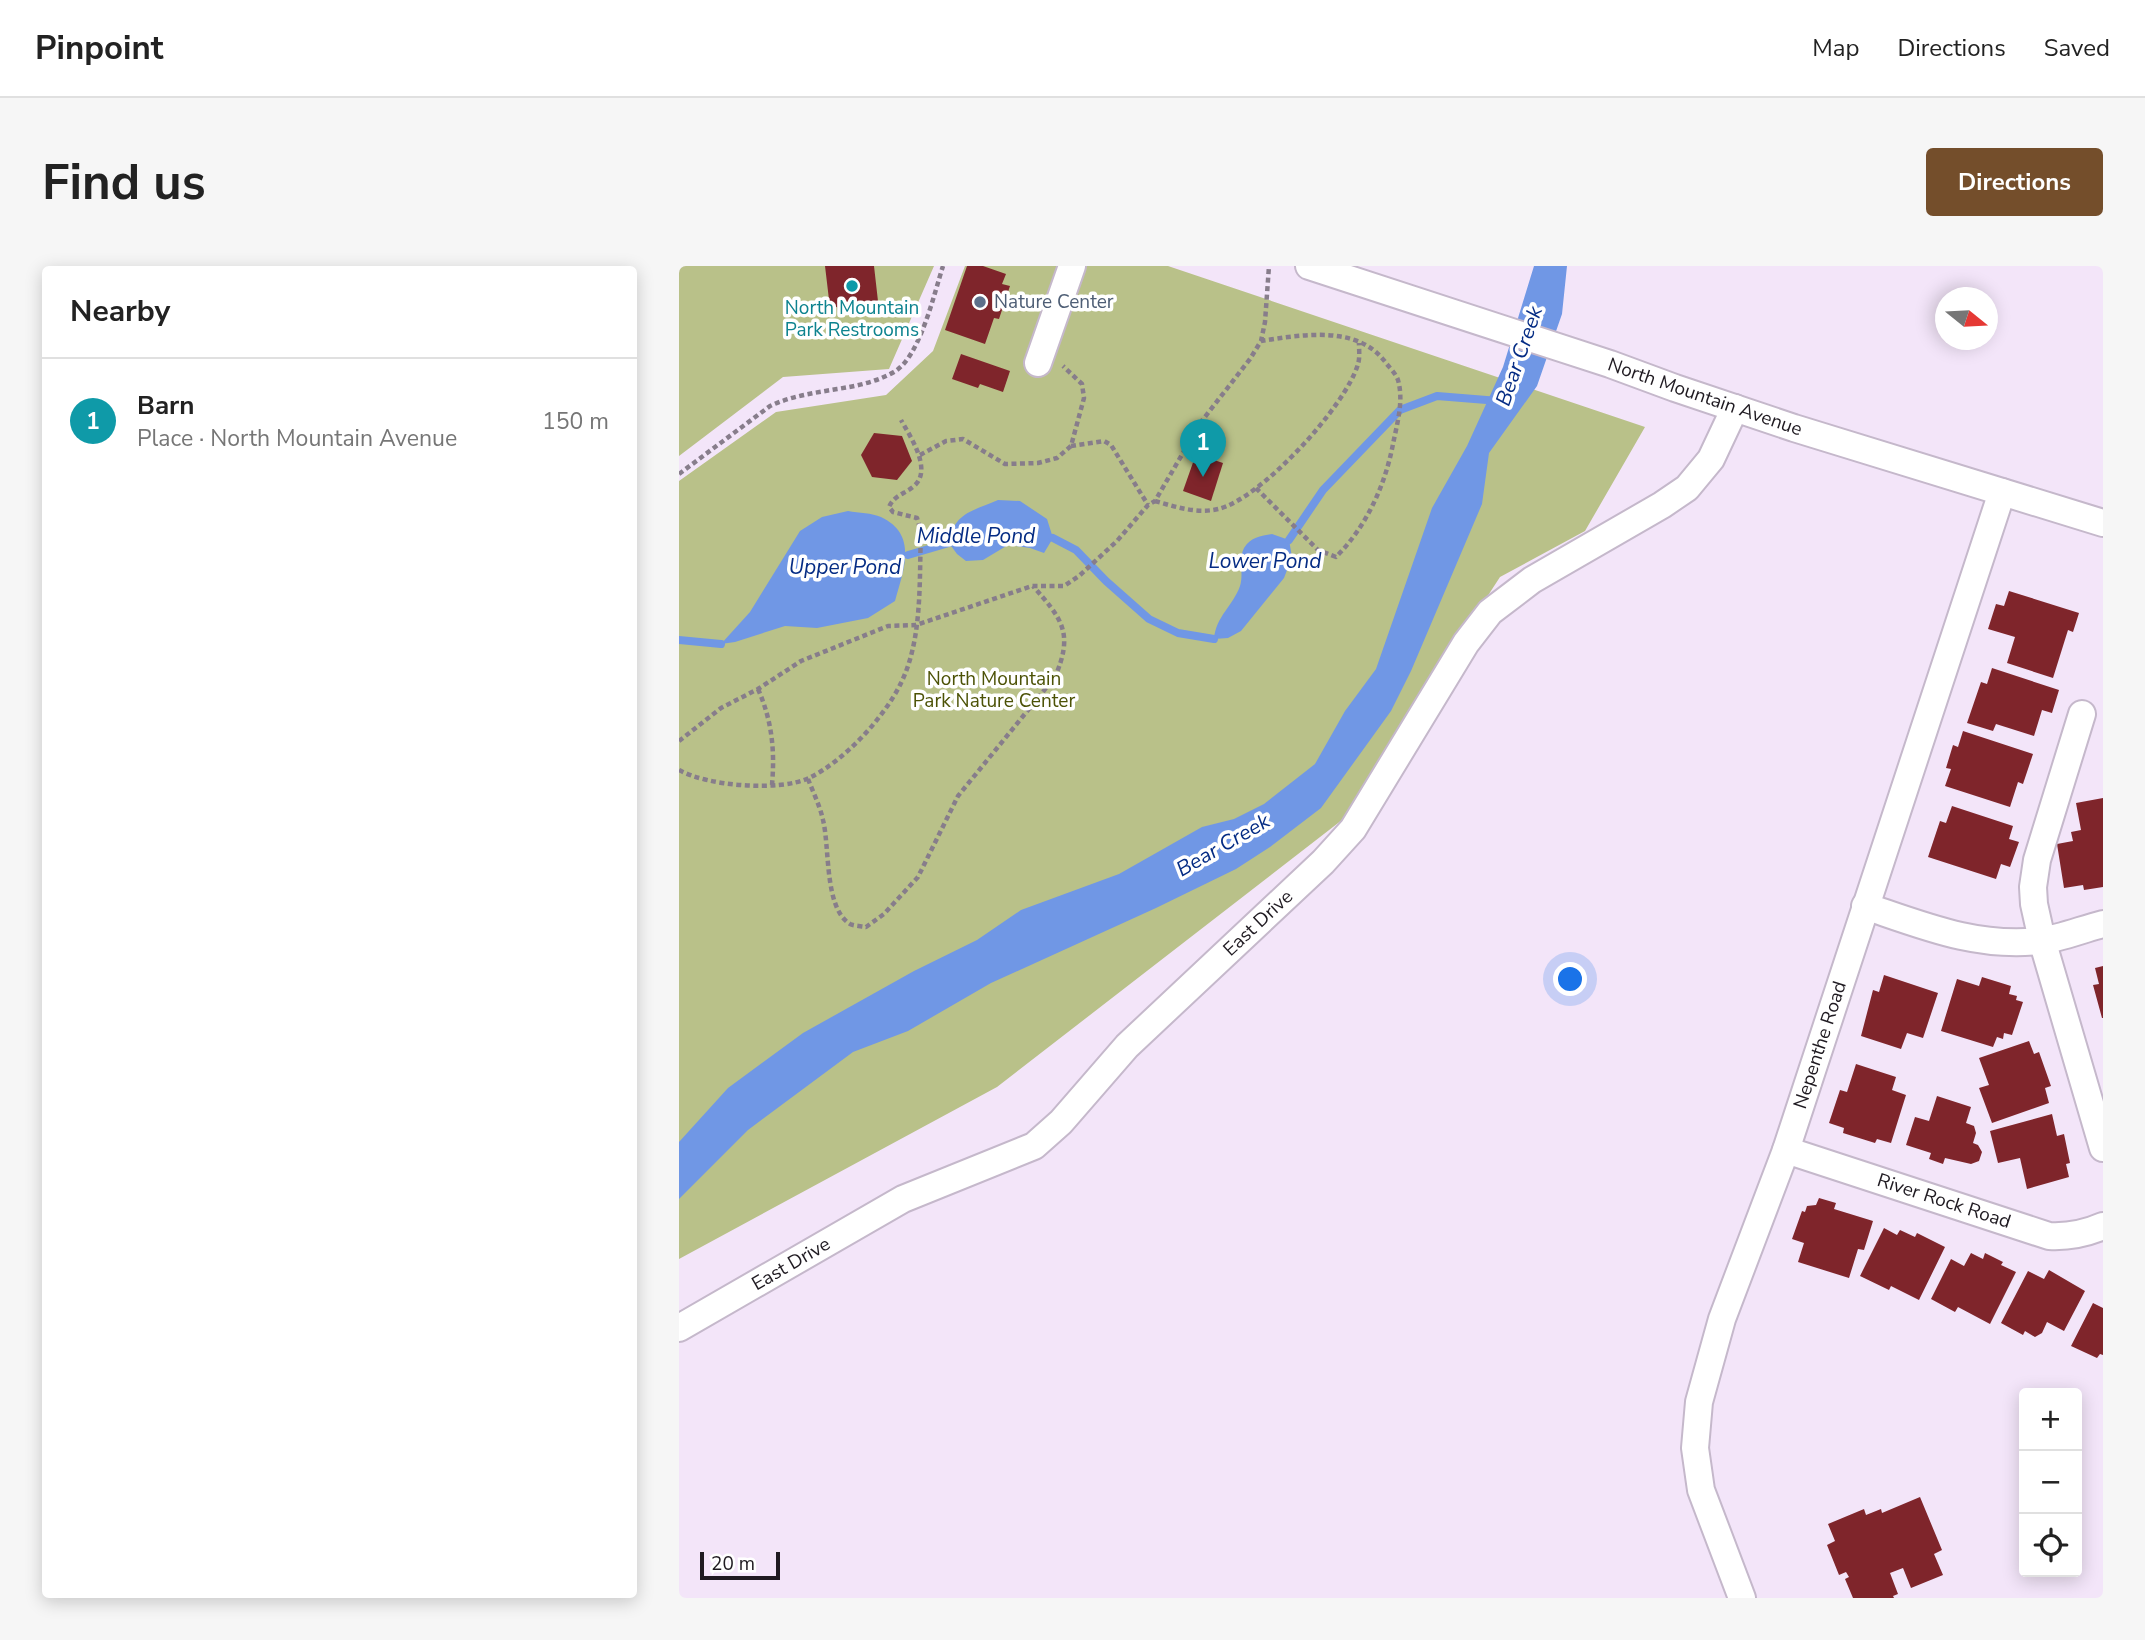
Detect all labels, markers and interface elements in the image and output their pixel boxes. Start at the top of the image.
text: Pinpoint [35,26,163,71]
text: Map [1812,32,1859,64]
text: Directions [1897,32,2006,64]
text: Saved [2044,32,2110,64]
button: Directions [1926,148,2103,216]
text: Find us [42,149,206,216]
marker: North Mountain Park Restrooms [844,278,860,294]
north arrow [1935,287,1998,350]
place label: Nature Center [994,289,1114,315]
text: Nearby [70,291,170,332]
marker: Nature Center [972,294,988,310]
place label: North Mountain Park Restrooms [785,295,919,343]
water label: Bear Creek [1489,302,1549,410]
street label: North Mountain Avenue [1604,352,1806,442]
text: Barn [137,388,195,423]
text: 1 [86,406,100,437]
text: 150 m [542,406,609,437]
pin: 1 [1180,419,1226,477]
text: Place · North Mountain Avenue [137,423,457,454]
water label: Middle Pond [917,522,1036,550]
water label: Lower Pond [1208,547,1322,575]
water label: Upper Pond [789,553,902,581]
park label: North Mountain Park Nature Center [913,666,1075,714]
water label: Bear Creek [1171,807,1275,883]
street label: East Drive [1217,884,1299,962]
your location [1553,962,1587,996]
street label: Nepenthe Road [1787,978,1853,1112]
street label: River Rock Road [1874,1167,2014,1235]
street label: East Drive [747,1231,835,1297]
map controls [2019,1388,2082,1577]
button: + [2019,1388,2082,1451]
button: − [2019,1451,2082,1514]
button: locate [2019,1514,2082,1577]
scale bar [700,1549,781,1581]
text: 20 m [711,1551,755,1577]

